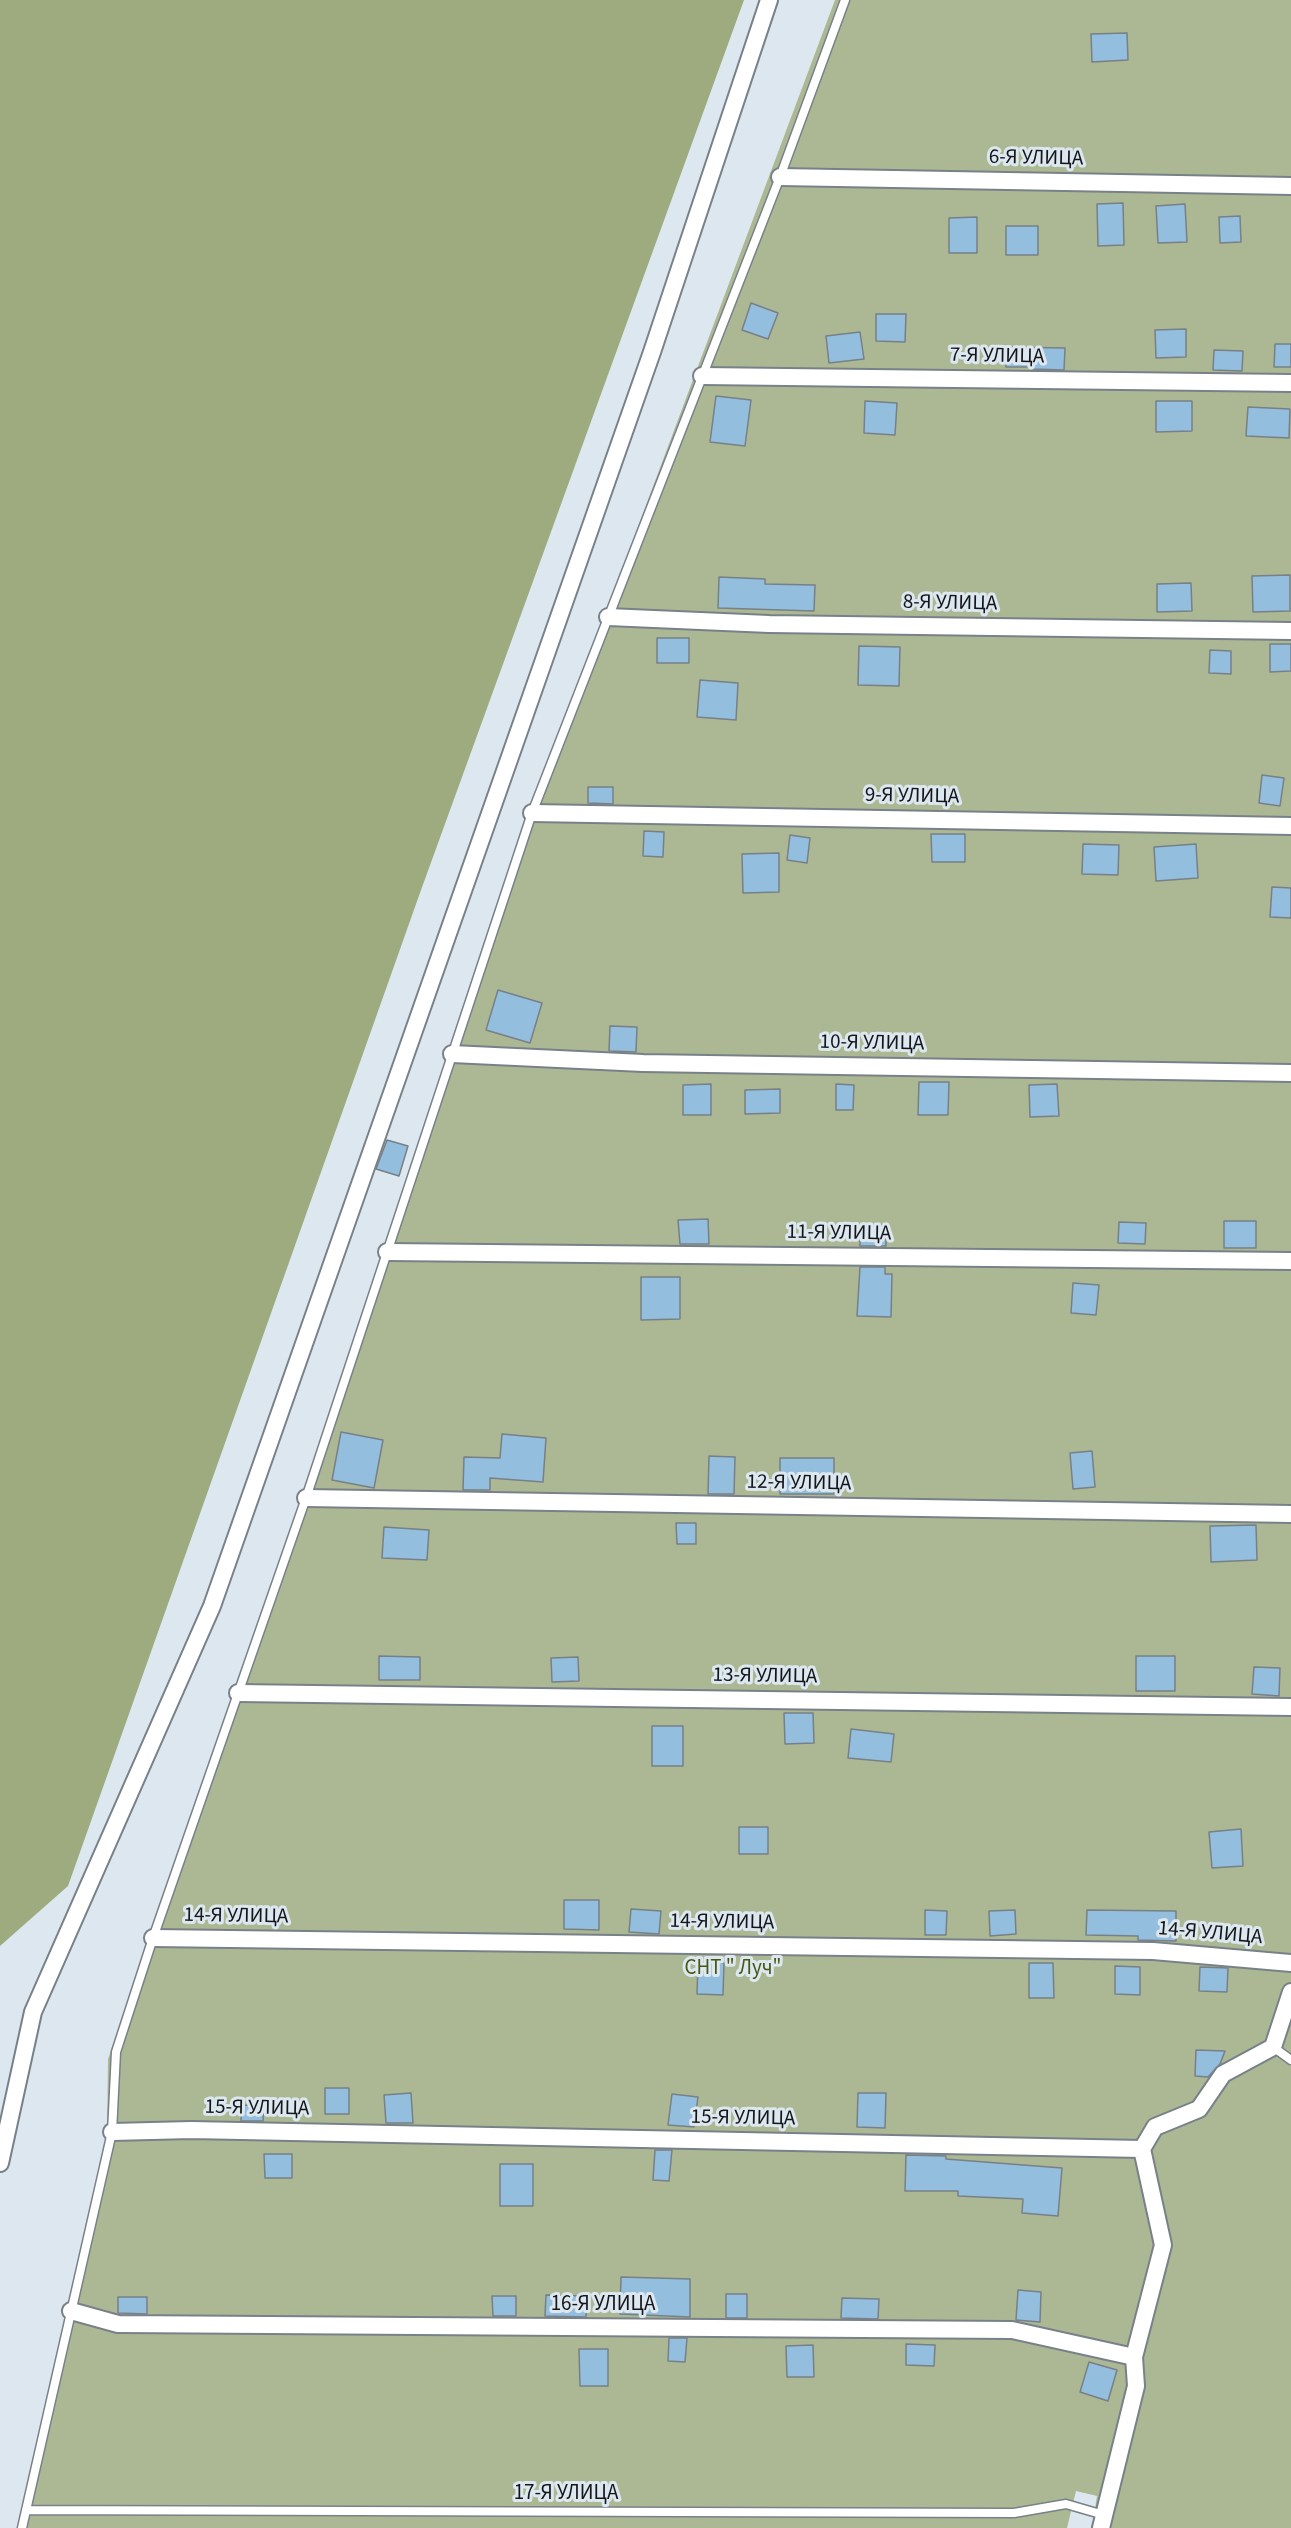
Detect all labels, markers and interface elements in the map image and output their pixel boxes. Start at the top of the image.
street label: 6-Я УЛИЦА [989,146,1083,172]
street label: 7-Я УЛИЦА [950,344,1044,370]
street label: 8-Я УЛИЦА [903,591,997,617]
street label: 9-Я УЛИЦА [865,784,959,810]
street label: 10-Я УЛИЦА [819,1030,925,1058]
street label: 11-Я УЛИЦА [786,1220,892,1248]
street label: 12-Я УЛИЦА [746,1470,852,1498]
street label: 13-Я УЛИЦА [712,1663,818,1691]
street label: 14-Я УЛИЦА [183,1903,289,1931]
street label: 14-Я УЛИЦА [669,1909,775,1937]
street label: 14-Я УЛИЦА [1157,1917,1263,1951]
park label: СНТ " Луч" [684,1956,782,1982]
street label: 15-Я УЛИЦА [204,2095,310,2123]
street label: 15-Я УЛИЦА [690,2105,796,2133]
street label: 16-Я УЛИЦА [551,2292,655,2318]
street label: 17-Я УЛИЦА [514,2481,618,2507]

